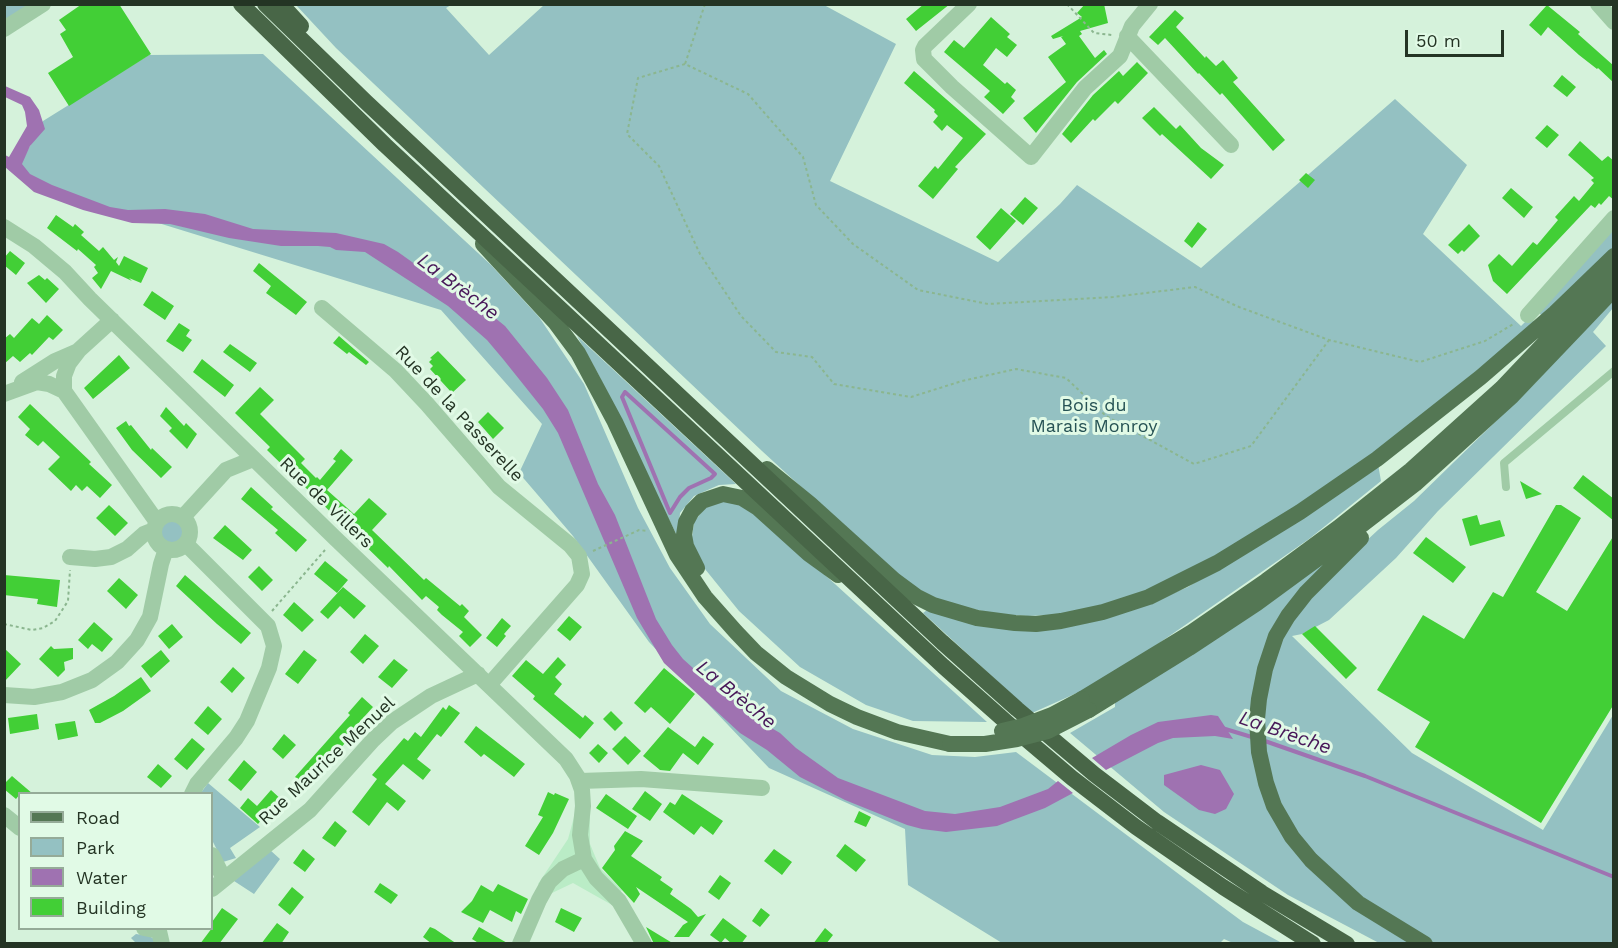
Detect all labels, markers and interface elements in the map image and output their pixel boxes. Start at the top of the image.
scale bar [1408,18,1507,56]
text: 50 m [1416,30,1461,51]
water label: La Brèche [412,248,504,326]
street label: Rue de la Passerelle [390,341,528,487]
park label: Bois du Marais Monroy [1030,395,1158,438]
street label: Rue de Villers [275,453,377,553]
water label: La Brèche [691,655,781,735]
street label: Rue Maurice Menuel [254,692,400,830]
water label: La Brèche [1236,706,1334,760]
legend [18,792,213,930]
text: Road [76,807,120,828]
text: Park [76,837,115,858]
text: Water [76,867,128,888]
text: Building [76,897,146,918]

